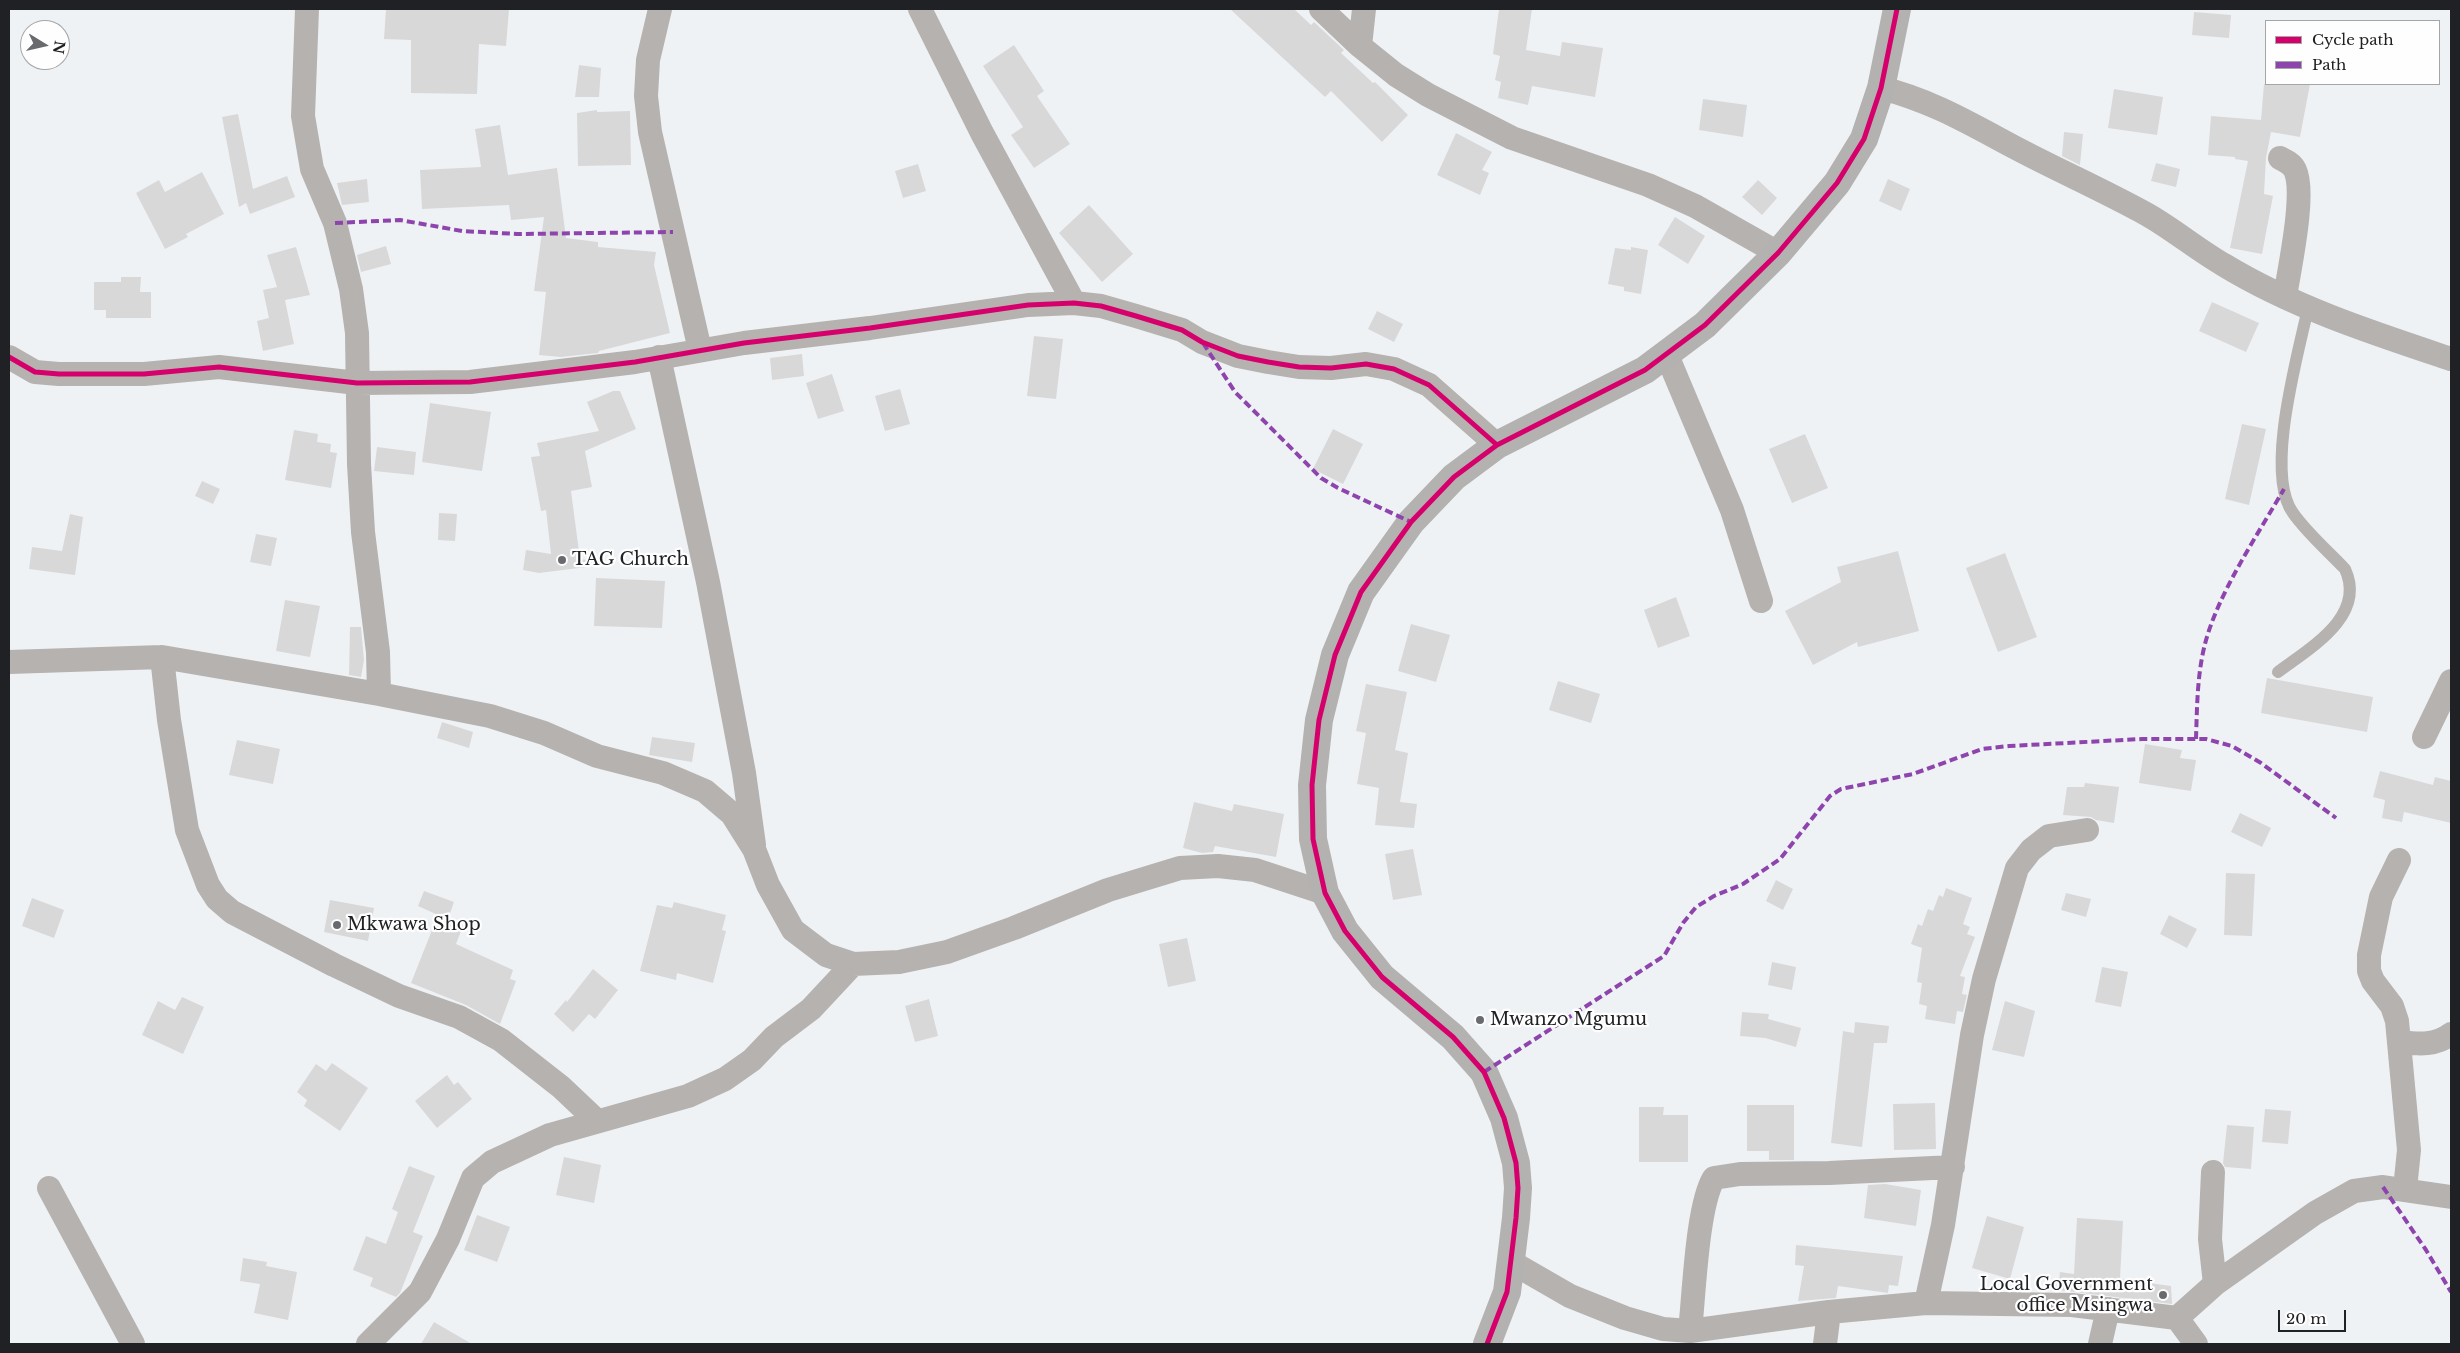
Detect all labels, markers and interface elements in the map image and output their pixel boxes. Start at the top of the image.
north arrow [20,20,70,70]
legend [2265,20,2440,85]
text: Cycle path [2312,30,2394,49]
text: N [49,39,69,55]
text: Path [2312,55,2346,74]
place label: TAG Church [572,549,689,571]
marker: TAG Church [556,554,568,566]
place label: Mkwawa Shop [347,914,481,936]
marker: Mkwawa Shop [331,919,343,931]
place label: Mwanzo Mgumu [1490,1009,1647,1031]
marker: Mwanzo Mgumu [1474,1014,1486,1026]
place label: Local Government office Msingwa [1980,1274,2153,1316]
marker: Local Government office Msingwa [2157,1289,2169,1301]
scale bar [2280,1300,2348,1332]
text: 20 m [2286,1309,2326,1328]

